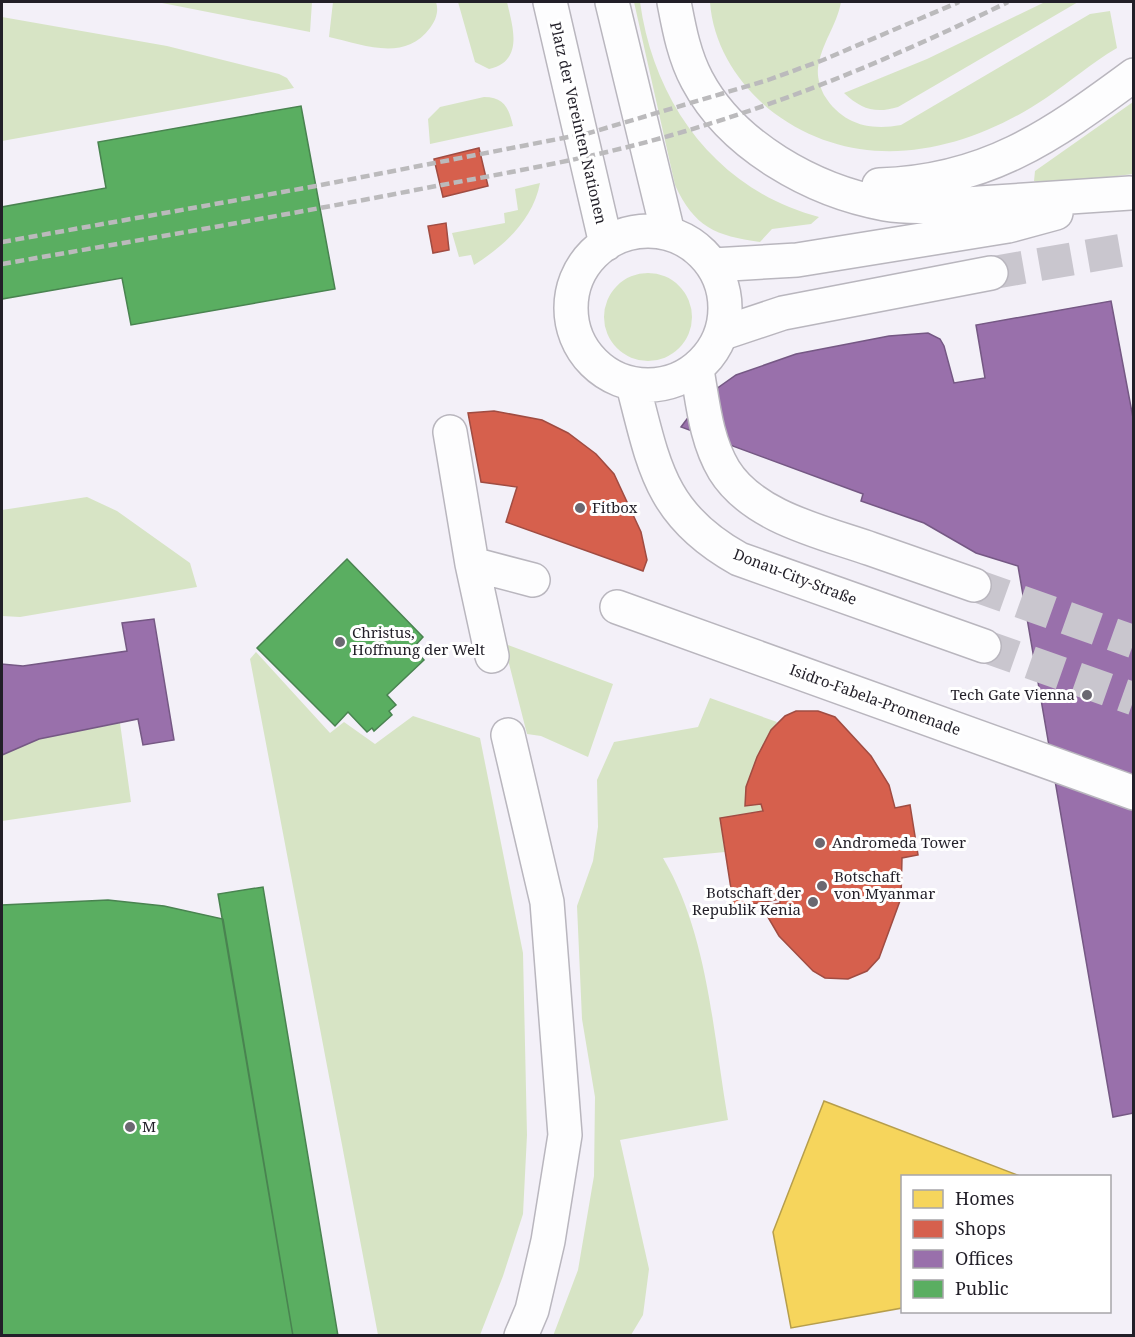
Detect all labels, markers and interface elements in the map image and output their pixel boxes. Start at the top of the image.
street label: Platz der Vereinten Nationen [546,20,612,226]
place label: Fitbox [592,497,638,517]
marker: Fitbox [573,501,587,515]
street label: Donau-City-Straße [731,543,860,609]
place label: Christus, Hoffnung der Welt [352,622,485,659]
marker: Christus, Hoffnung der Welt [333,635,347,649]
street label: Isidro-Fabela-Promenade [787,659,964,739]
place label: Tech Gate Vienna [951,684,1075,704]
marker: Tech Gate Vienna [1080,688,1094,702]
place label: Andromeda Tower [832,832,966,852]
marker: Andromeda Tower [813,836,827,850]
place label: Botschaft von Myanmar [834,866,935,903]
marker: Botschaft von Myanmar [815,879,829,893]
place label: Botschaft der Republik Kenia [692,882,801,919]
marker: Botschaft der Republik Kenia [806,895,820,909]
place label: M [142,1116,156,1136]
marker: M [123,1120,137,1134]
legend [901,1175,1111,1313]
text: Homes [955,1186,1014,1210]
text: Shops [955,1216,1006,1240]
text: Offices [955,1246,1013,1270]
text: Public [955,1276,1009,1300]

